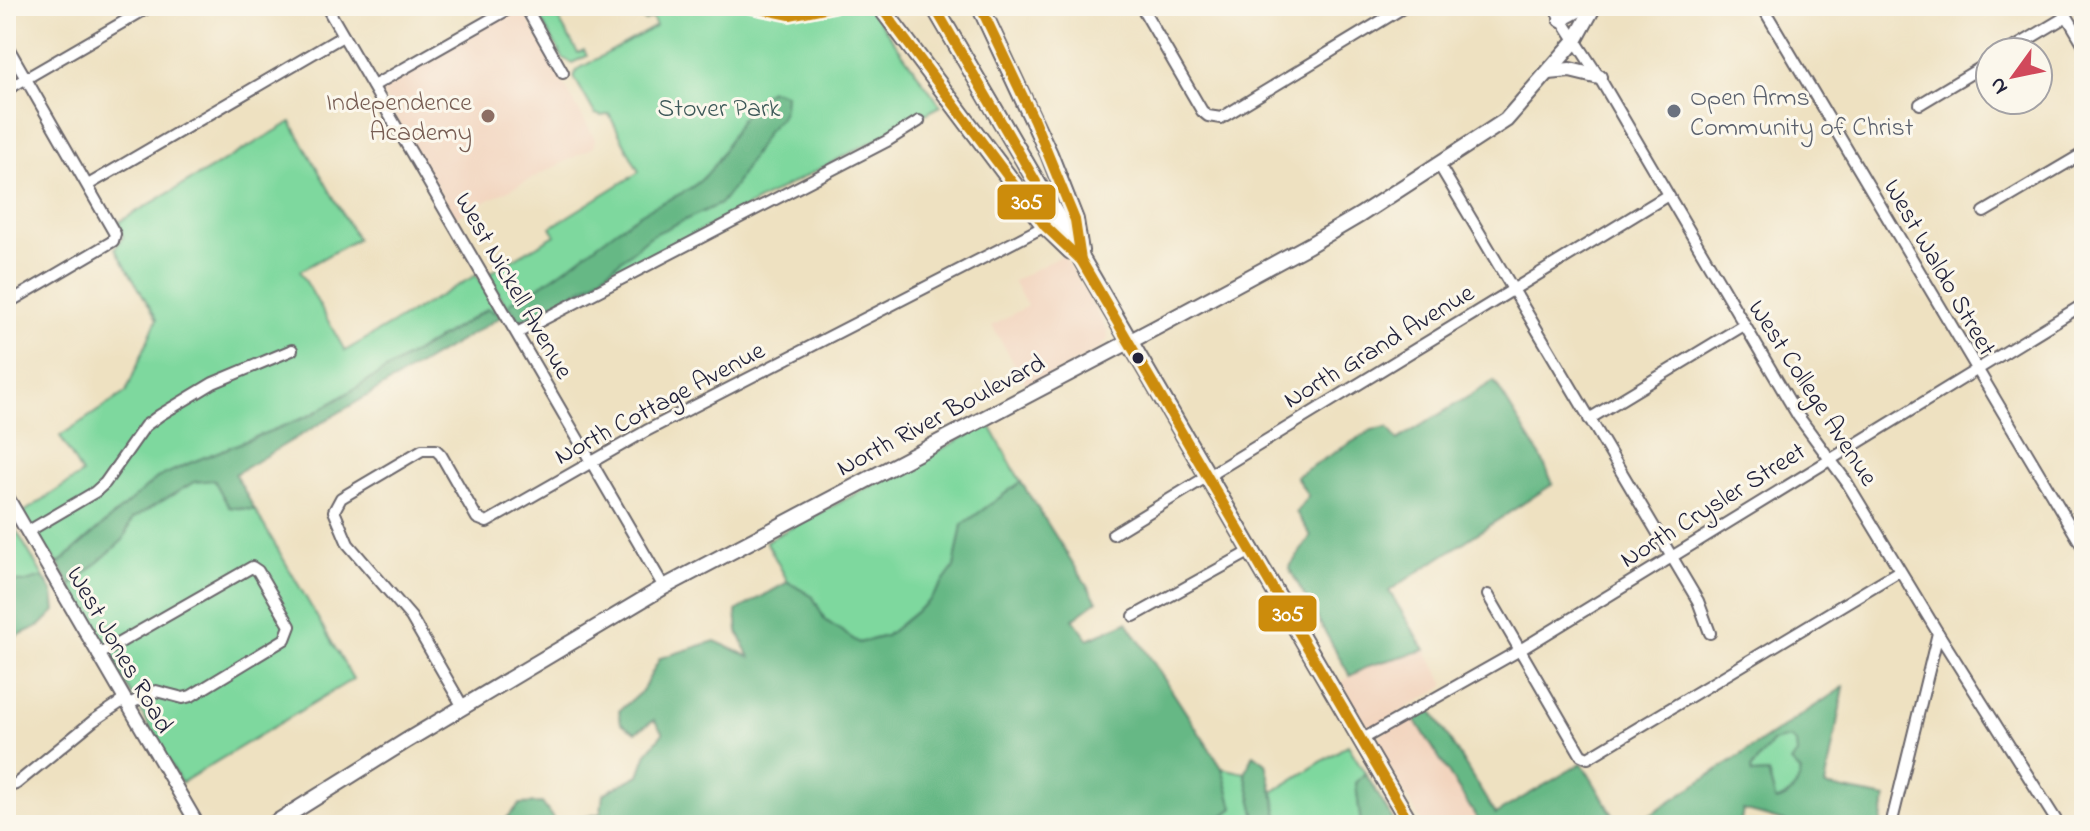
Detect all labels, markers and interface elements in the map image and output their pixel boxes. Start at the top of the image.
north arrow [1974,36,2054,116]
text: N [1982,70,2017,100]
place label: Open Arms Community of Christ [1690,80,1914,148]
place label: Independence Academy [326,85,472,153]
park label: Stover Park [658,91,781,129]
marker: Open Arms Community of Christ [1665,102,1683,120]
marker: Independence Academy [479,107,497,125]
street label: West Waldo Street [1872,173,2005,364]
line badge: 305 [996,183,1057,221]
street label: West Nickell Avenue [443,186,582,387]
text: 305 [1010,188,1043,220]
street label: North Grand Avenue [1277,275,1483,420]
street label: West College Avenue [1737,293,1886,495]
street label: North Cottage Avenue [548,333,773,476]
street label: North River Boulevard [830,345,1053,488]
unlabelled marker [1130,350,1146,366]
street label: North Crysler Street [1613,434,1814,579]
street label: West Jones Road [55,560,182,741]
line badge: 305 [1257,594,1318,633]
text: 305 [1271,600,1304,632]

